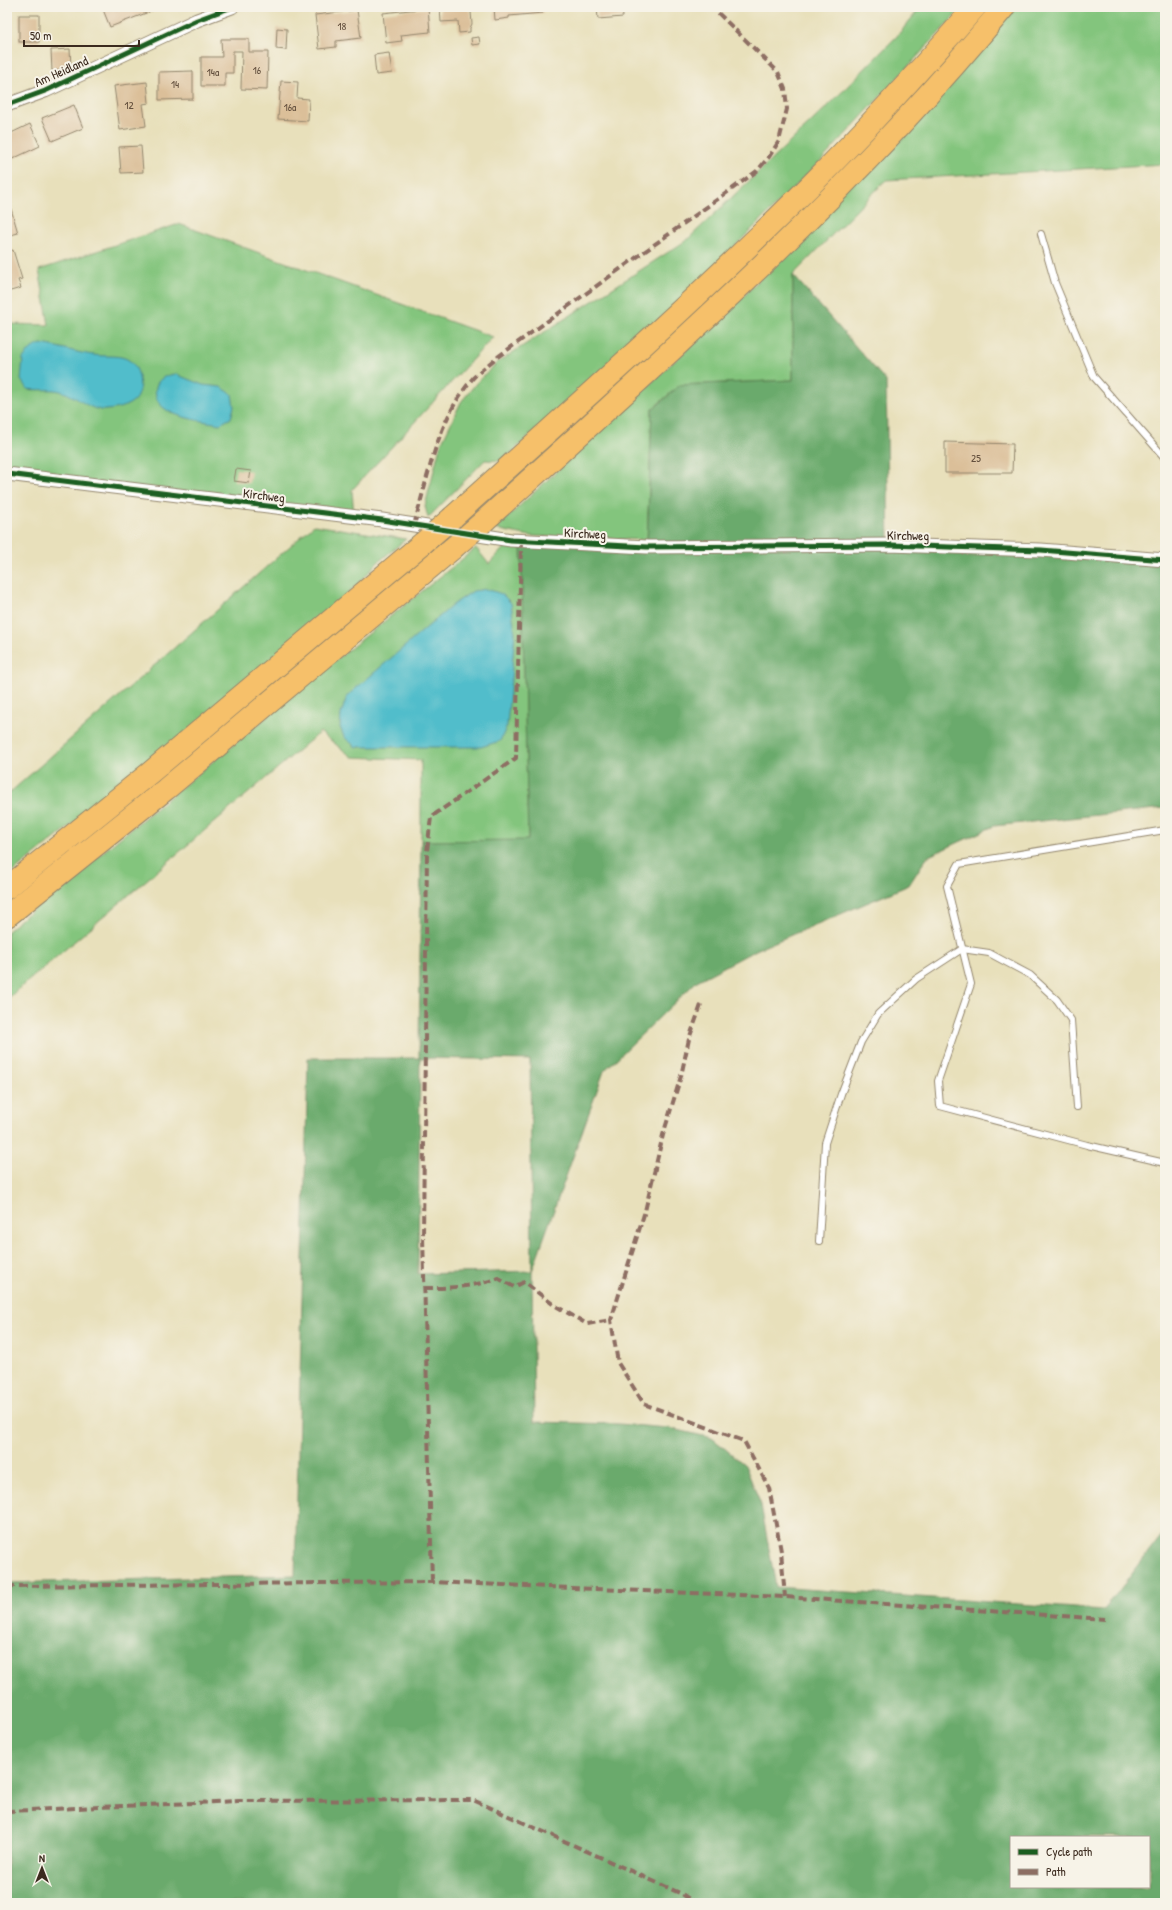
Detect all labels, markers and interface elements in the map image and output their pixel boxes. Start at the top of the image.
house number: 18 [338,19,347,33]
scale bar [24,22,139,48]
text: 50 m [30,27,51,44]
street label: Am Heidland [31,51,91,91]
house number: 16 [253,63,262,77]
house number: 14a [207,65,220,79]
house number: 14 [171,77,179,91]
house number: 12 [124,98,134,112]
house number: 16a [284,100,297,114]
house number: 25 [971,451,981,465]
street label: Kirchweg [242,483,286,507]
street label: Kirchweg [563,523,607,543]
street label: Kirchweg [887,526,929,544]
legend [1010,1836,1150,1888]
text: Cycle path [1046,1843,1092,1860]
north arrow [22,1848,62,1888]
text: N [39,1851,45,1865]
text: Path [1046,1863,1066,1880]

